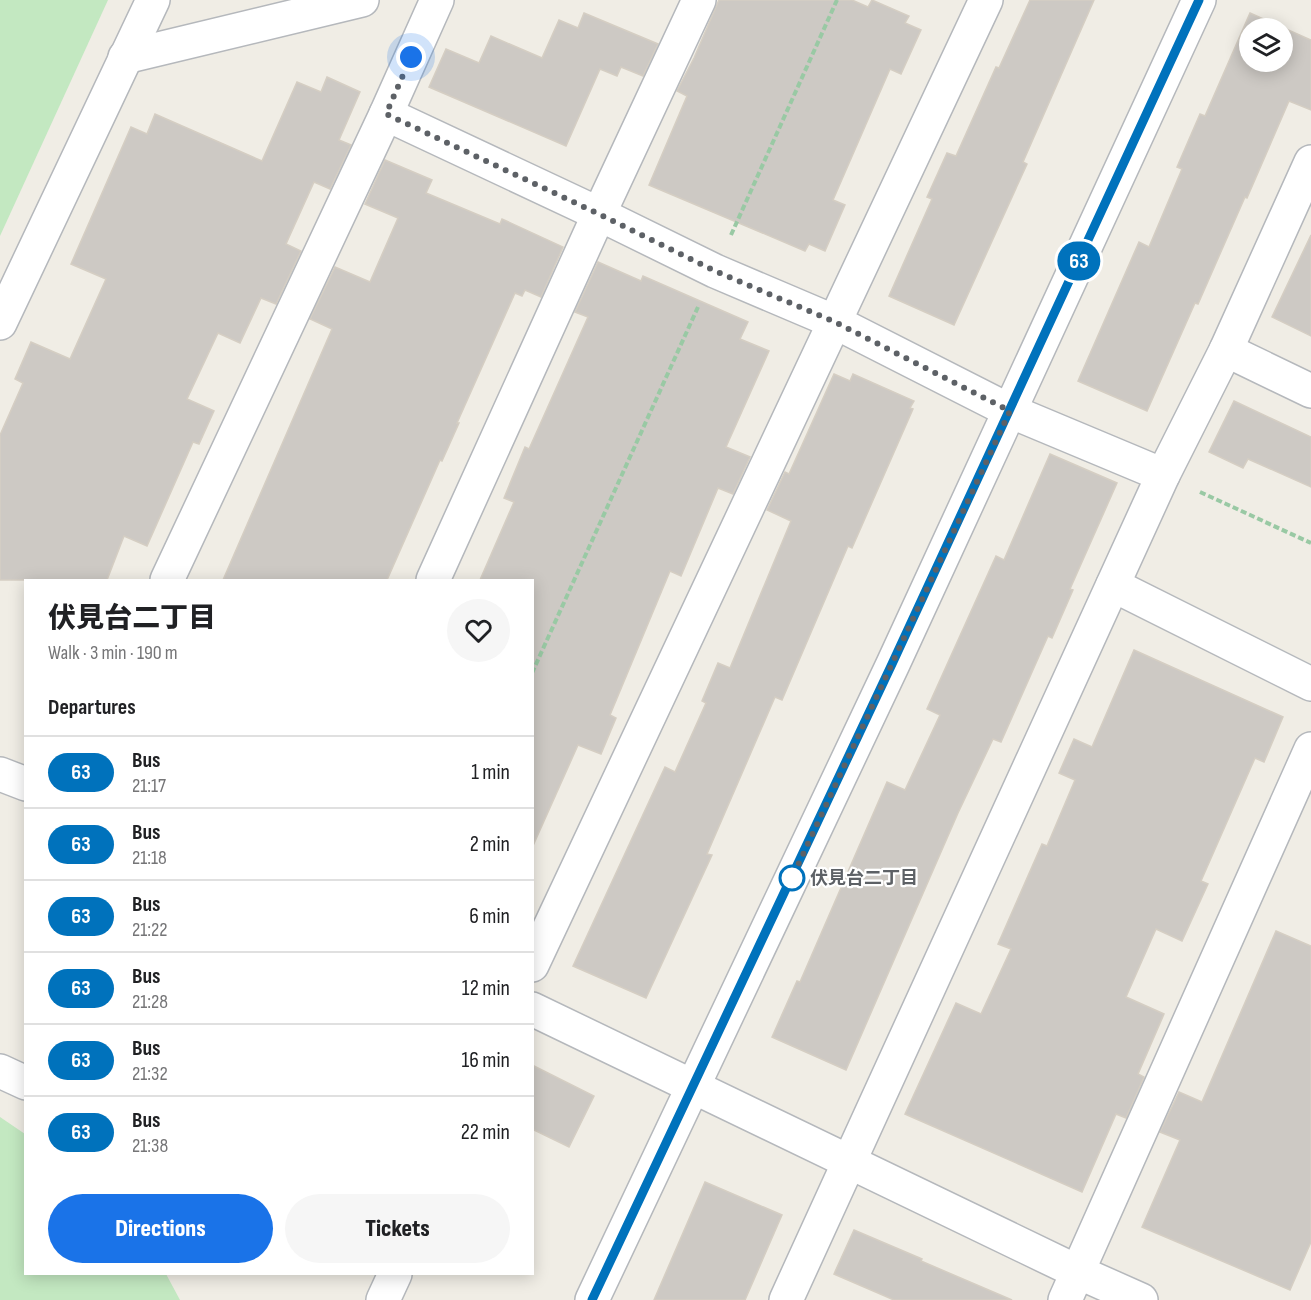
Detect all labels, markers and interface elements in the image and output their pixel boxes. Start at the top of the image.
map controls [1239,18,1293,72]
button: layers [1239,18,1293,72]
your location [396,42,426,72]
line badge: 63 [1052,242,1106,280]
text: 63 [1069,249,1089,274]
button: heart [447,599,510,662]
text: 伏見台二丁目 [48,602,216,635]
text: Walk · 3 min · 190 m [48,641,178,665]
text: Departures [48,694,136,721]
text: Bus [132,747,161,774]
text: 1 min [471,759,510,786]
text: 63 [71,760,91,785]
text: 21:17 [132,774,166,798]
text: Bus [132,819,161,846]
text: 2 min [470,831,510,858]
text: 63 [71,832,91,857]
text: 21:18 [132,846,167,870]
marker: 伏見台二丁目 [779,865,805,891]
place label: 伏見台二丁目 [810,868,918,889]
text: Bus [132,891,161,918]
text: 6 min [469,903,510,930]
text: 63 [71,904,91,929]
text: 21:22 [132,918,168,942]
text: Bus [132,963,161,990]
text: 12 min [462,975,510,1002]
text: 63 [71,976,91,1001]
text: 21:28 [132,990,168,1014]
text: Bus [132,1035,161,1062]
text: 16 min [462,1047,510,1074]
text: 63 [71,1048,91,1073]
text: 21:32 [132,1062,168,1086]
text: Bus [132,1107,161,1134]
text: 22 min [461,1119,510,1146]
text: 63 [71,1120,91,1145]
text: 21:38 [132,1134,168,1158]
button: Directions [48,1194,273,1263]
button: Tickets [285,1194,510,1263]

